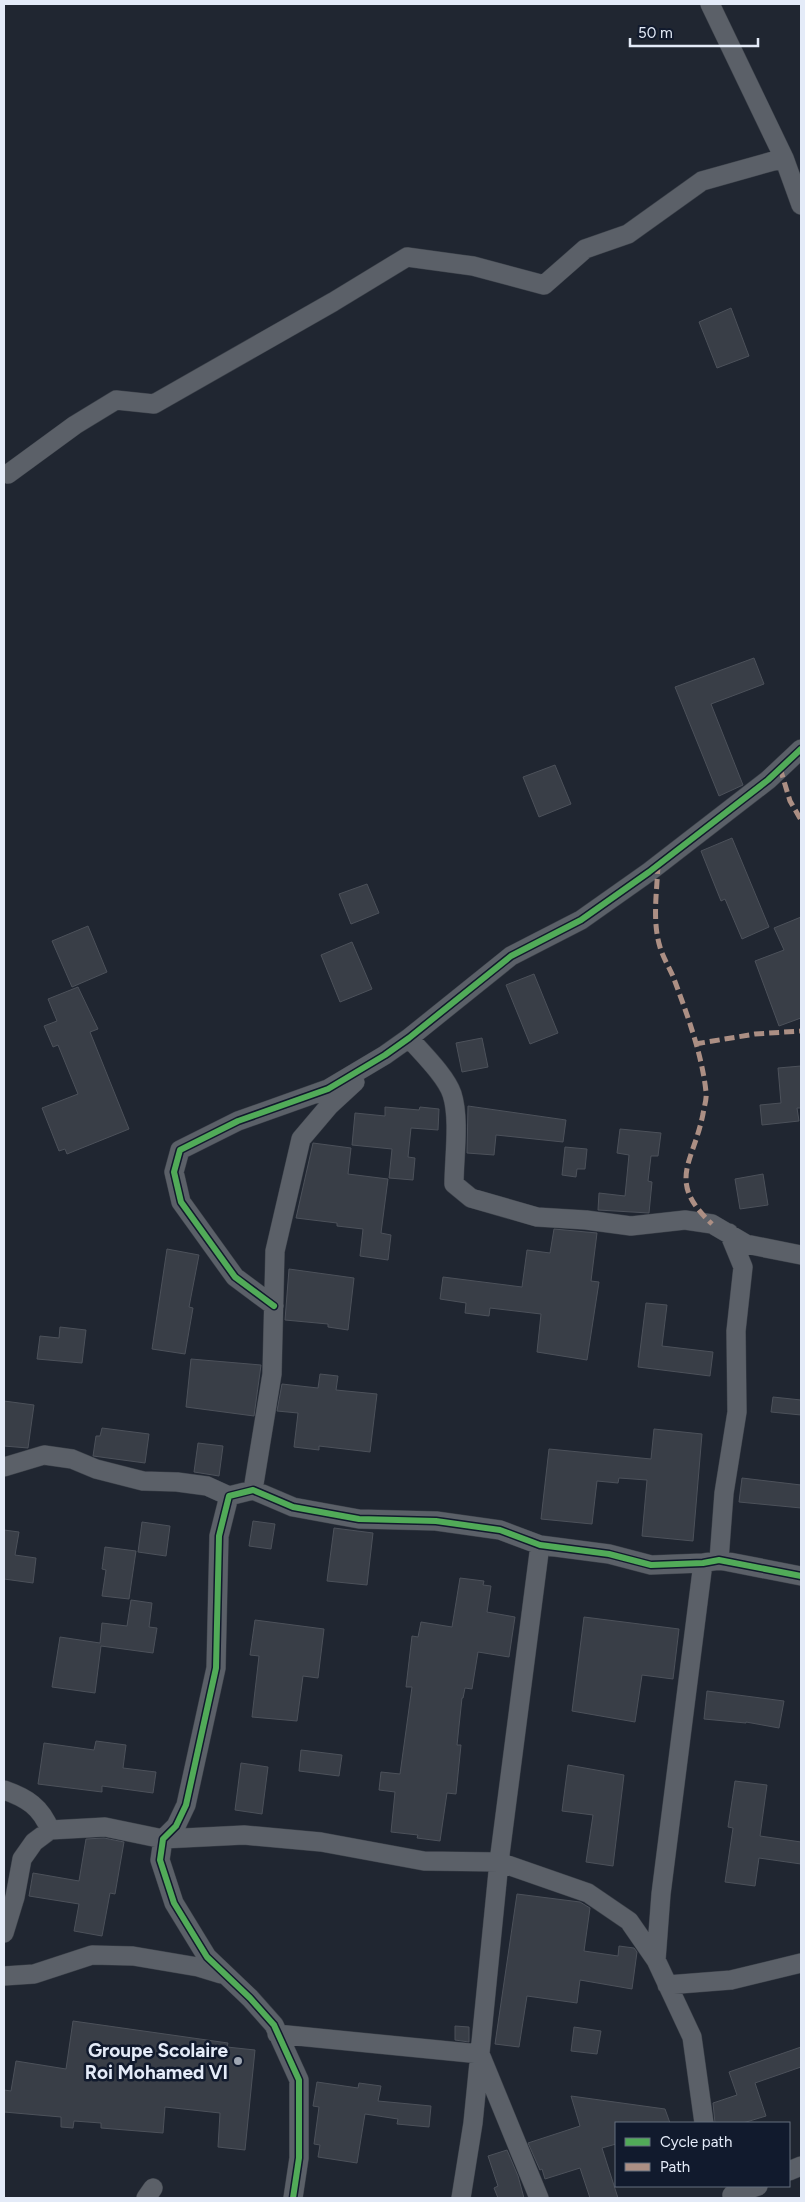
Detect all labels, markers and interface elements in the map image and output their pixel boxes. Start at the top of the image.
scale bar [630,15,758,47]
text: 50 m [638,24,673,42]
place label: Groupe Scolaire Roi Mohamed VI [85,2039,228,2084]
marker: Groupe Scolaire Roi Mohamed VI [232,2055,244,2067]
legend [615,2122,790,2187]
text: Cycle path [660,2133,732,2151]
text: Path [660,2158,690,2176]

